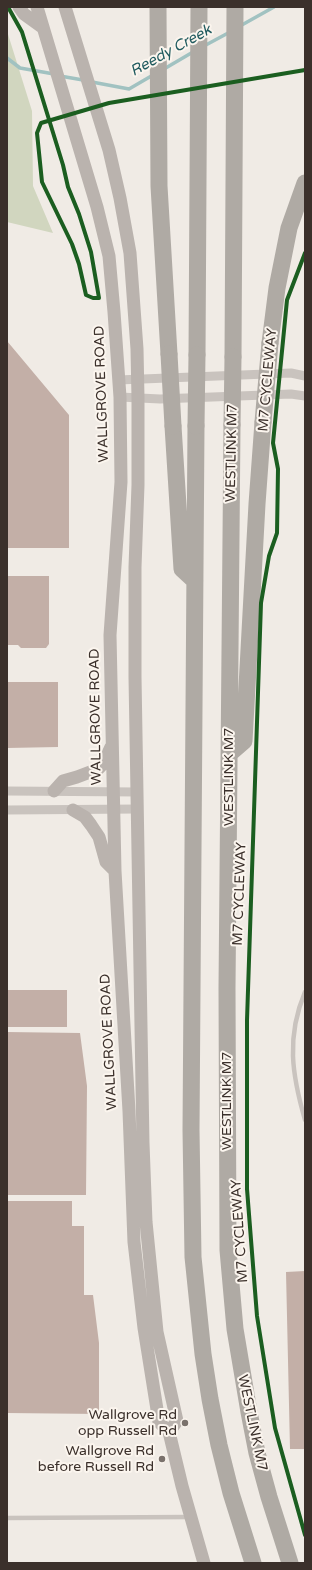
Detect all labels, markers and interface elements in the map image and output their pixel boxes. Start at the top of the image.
water label: Reedy Creek [127,21,215,81]
street label: WALLGROVE ROAD [91,325,113,463]
street label: M7 CYCLEWAY [255,328,281,432]
street label: WESTLINK M7 [223,404,241,502]
street label: WALLGROVE ROAD [86,648,106,786]
street label: WESTLINK M7 [221,728,237,826]
street label: M7 CYCLEWAY [230,842,250,946]
street label: WALLGROVE ROAD [97,973,121,1111]
street label: WESTLINK M7 [219,1052,235,1150]
street label: M7 CYCLEWAY [228,1179,252,1283]
street label: WESTLINK M7 [234,1373,270,1473]
place label: Wallgrove Rd opp Russell Rd [78,1407,177,1440]
marker: Wallgrove Rd opp Russell Rd [180,1418,190,1428]
place label: Wallgrove Rd before Russell Rd [38,1443,154,1476]
marker: Wallgrove Rd before Russell Rd [157,1454,167,1464]

